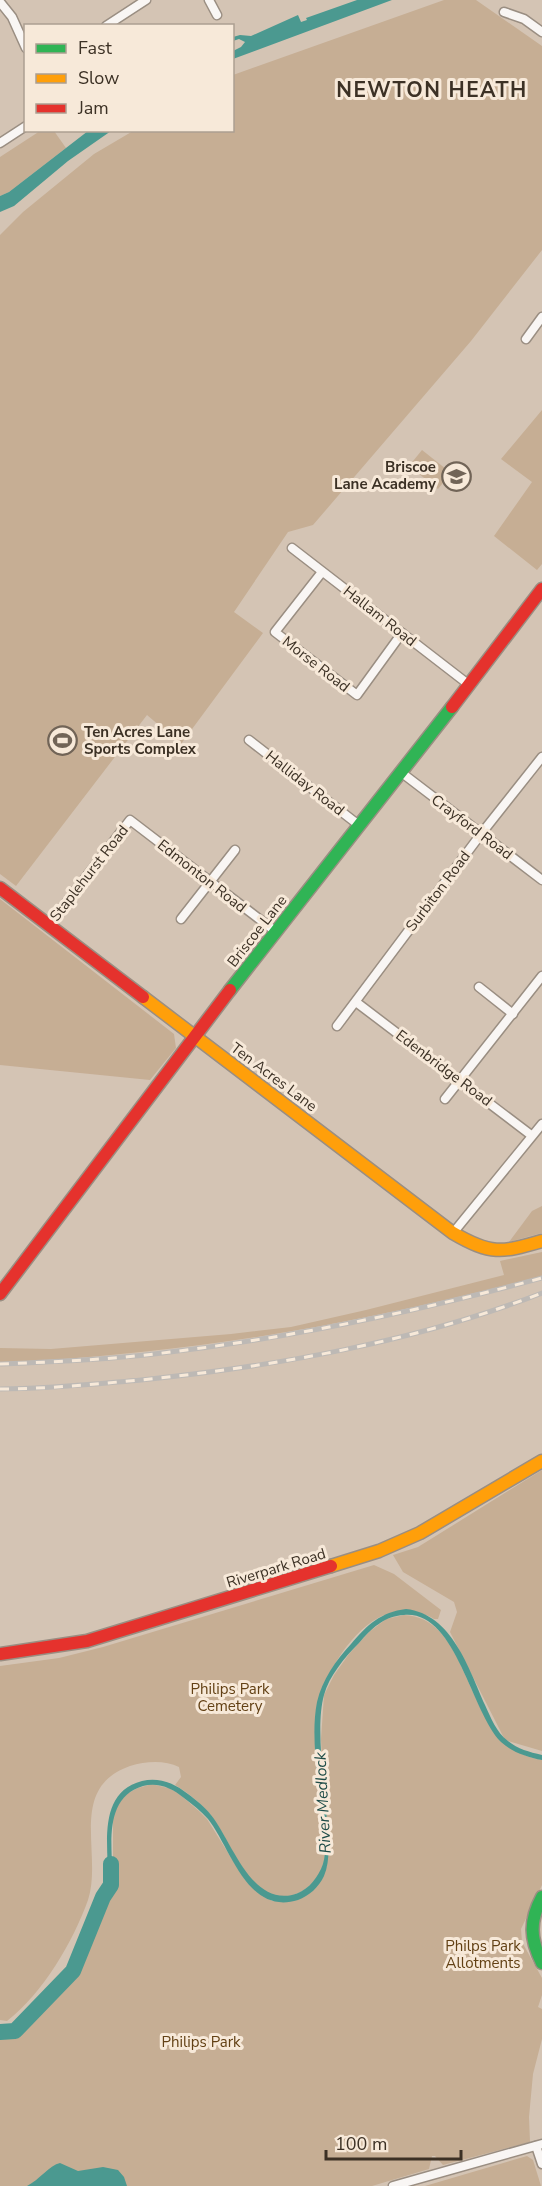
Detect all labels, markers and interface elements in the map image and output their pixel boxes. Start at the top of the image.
legend [24,24,234,132]
text: Fast [78,36,113,60]
text: Slow [78,66,119,90]
district label: NEWTON HEATH [336,76,528,104]
text: Jam [77,96,109,120]
place label: Briscoe Lane Academy [334,457,436,494]
school or university icon: Briscoe Lane Academy [441,460,473,492]
street label: Hallam Road [339,581,421,651]
street label: Morse Road [278,631,354,697]
place label: Ten Acres Lane Sports Complex [84,722,197,759]
sports icon: Ten Acres Lane Sports Complex [47,725,79,757]
street label: Halliday Road [261,746,349,820]
street label: Crayford Road [427,790,517,864]
street label: Staplehurst Road [45,821,133,925]
street label: Edmonton Road [153,835,251,917]
street label: Surbiton Road [401,847,475,935]
street label: Briscoe Lane [223,891,291,971]
street label: Edenbridge Road [392,1025,496,1111]
street label: Ten Acres Lane [227,1038,321,1116]
street label: Riverpark Road [224,1543,328,1593]
park label: Philips Park Cemetery [190,1679,270,1716]
water label: River Medlock [309,1751,337,1854]
park label: Philps Park Allotments [445,1936,521,1973]
park label: Philips Park [161,2032,241,2052]
scale bar [326,2123,461,2161]
text: 100 m [335,2132,387,2156]

